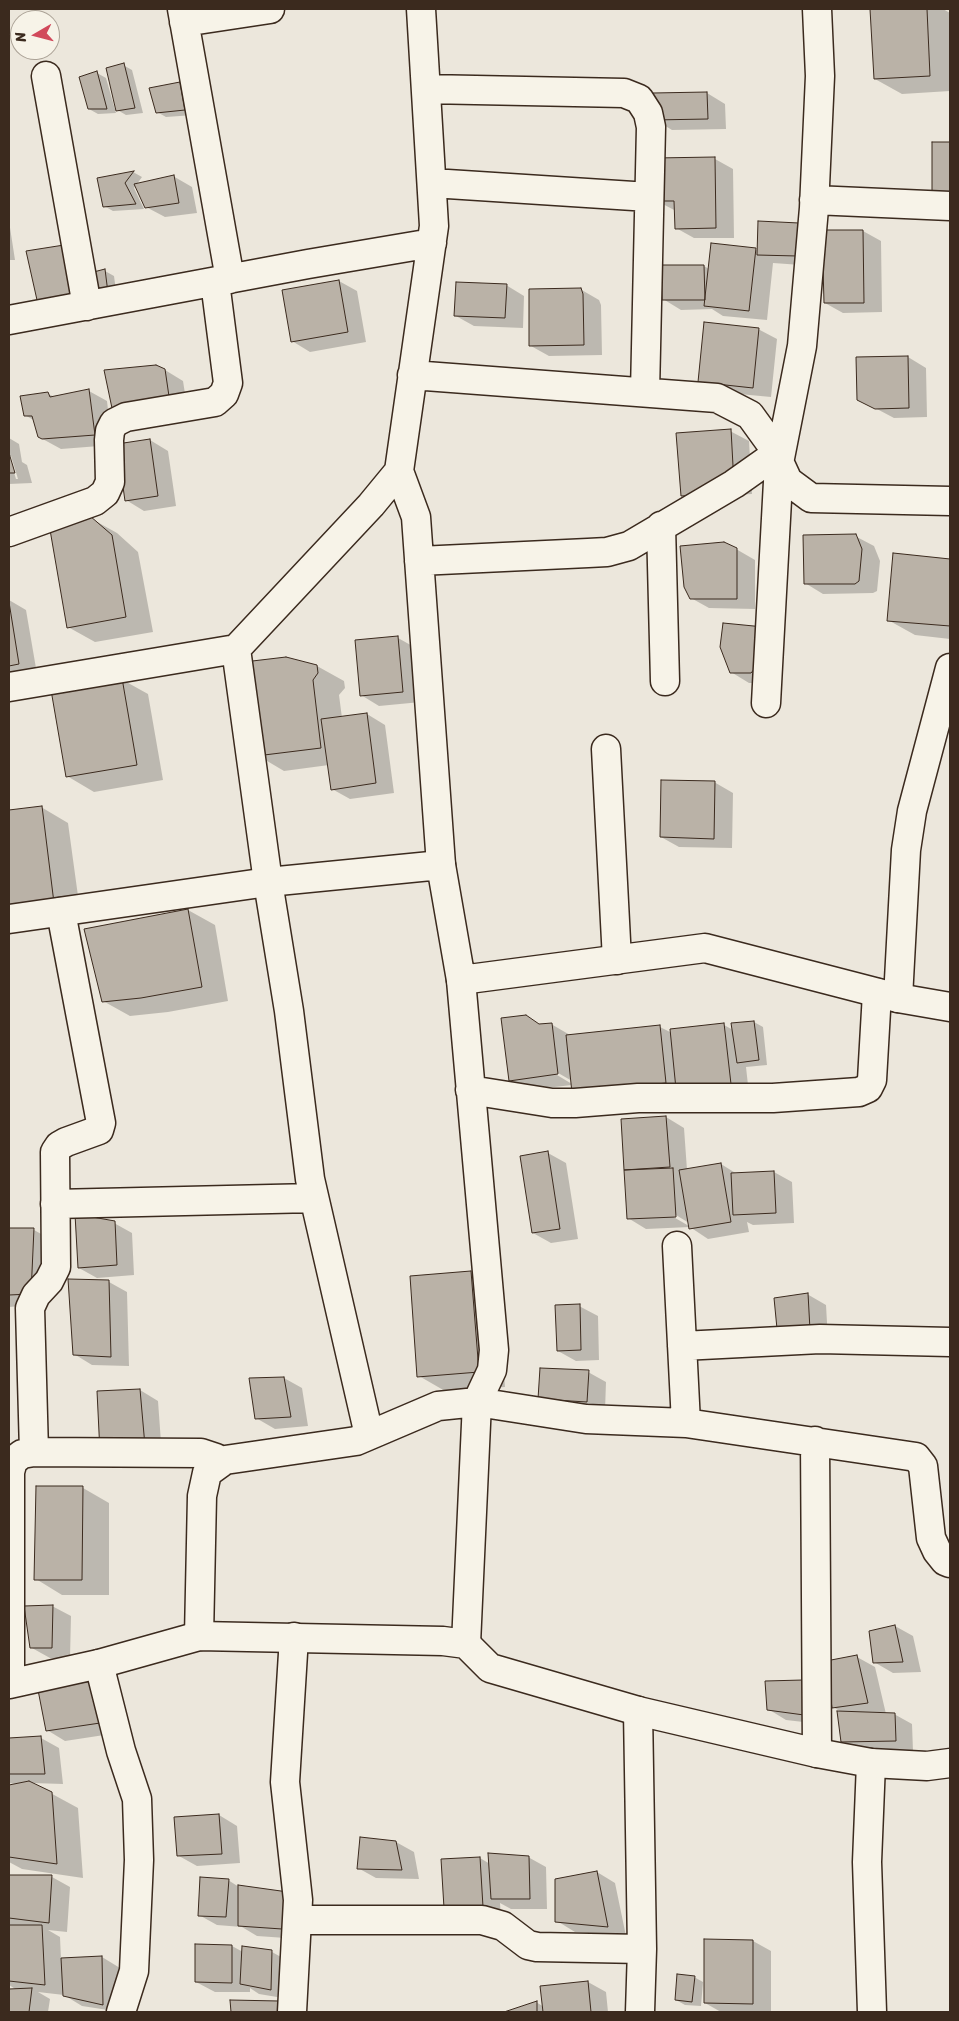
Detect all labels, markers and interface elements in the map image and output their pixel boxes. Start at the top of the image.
north arrow [10,10,60,60]
text: N [8,30,34,44]

